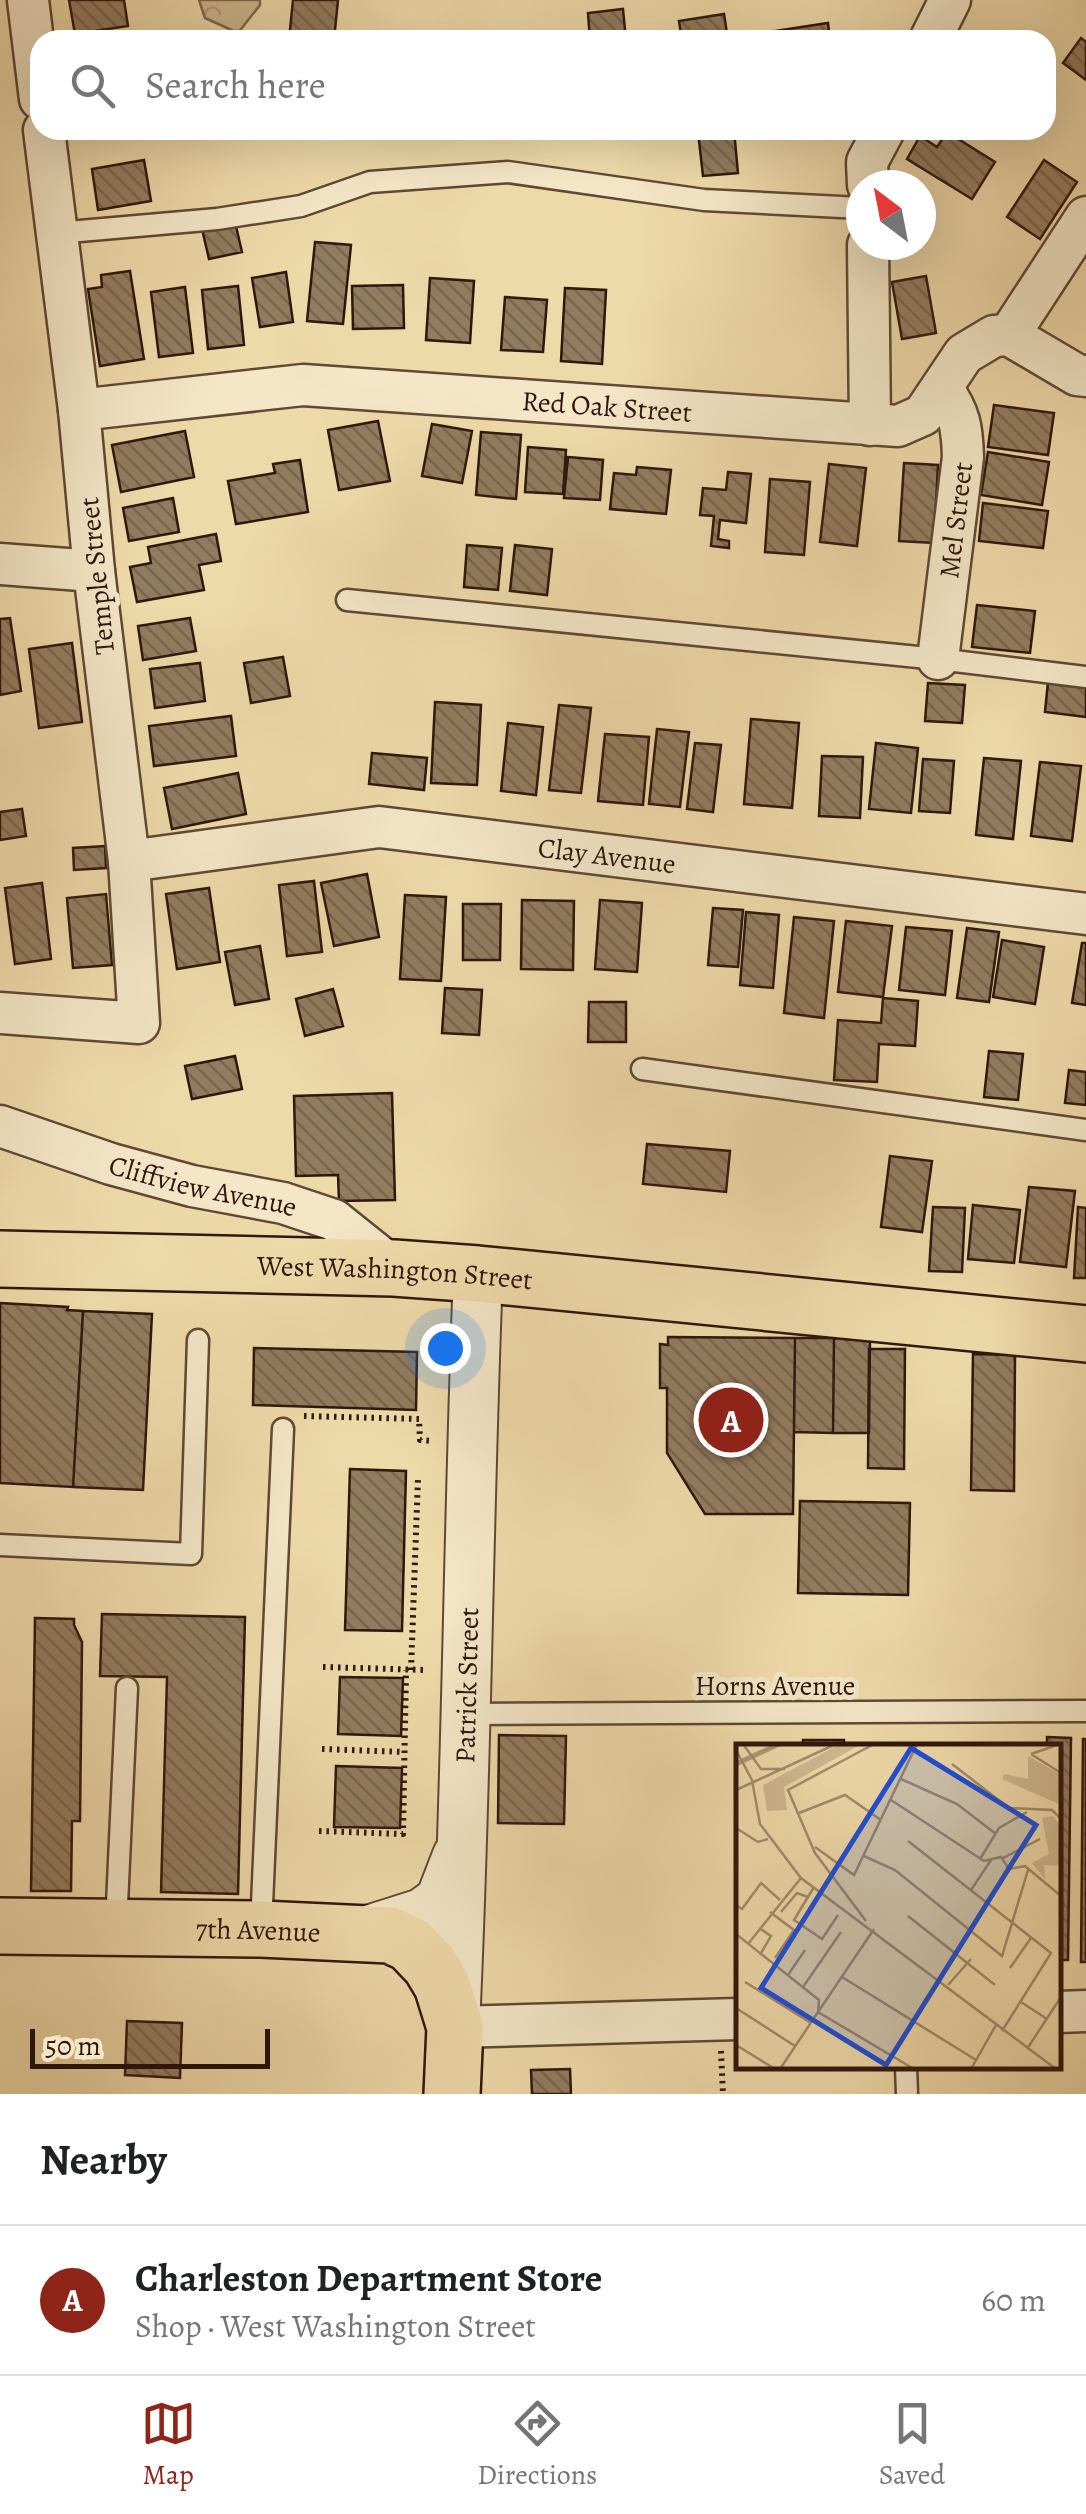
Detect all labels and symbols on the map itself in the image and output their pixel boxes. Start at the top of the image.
north arrow [846,170,936,260]
street label: Red Oak Street [521,382,693,432]
street label: Mel Street [930,460,982,581]
street label: Temple Street [70,495,124,656]
street label: Clay Avenue [536,829,678,883]
street label: Cliffview Avenue [105,1146,302,1226]
street label: West Washington Street [255,1247,534,1299]
your location [420,1323,471,1374]
pin: A [698,1382,764,1458]
street label: Patrick Street [446,1607,488,1764]
street label: Horns Avenue [695,1667,855,1705]
inset map [736,1744,1061,2069]
street label: 7th Avenue [195,1910,321,1952]
scale bar [30,2024,270,2068]

